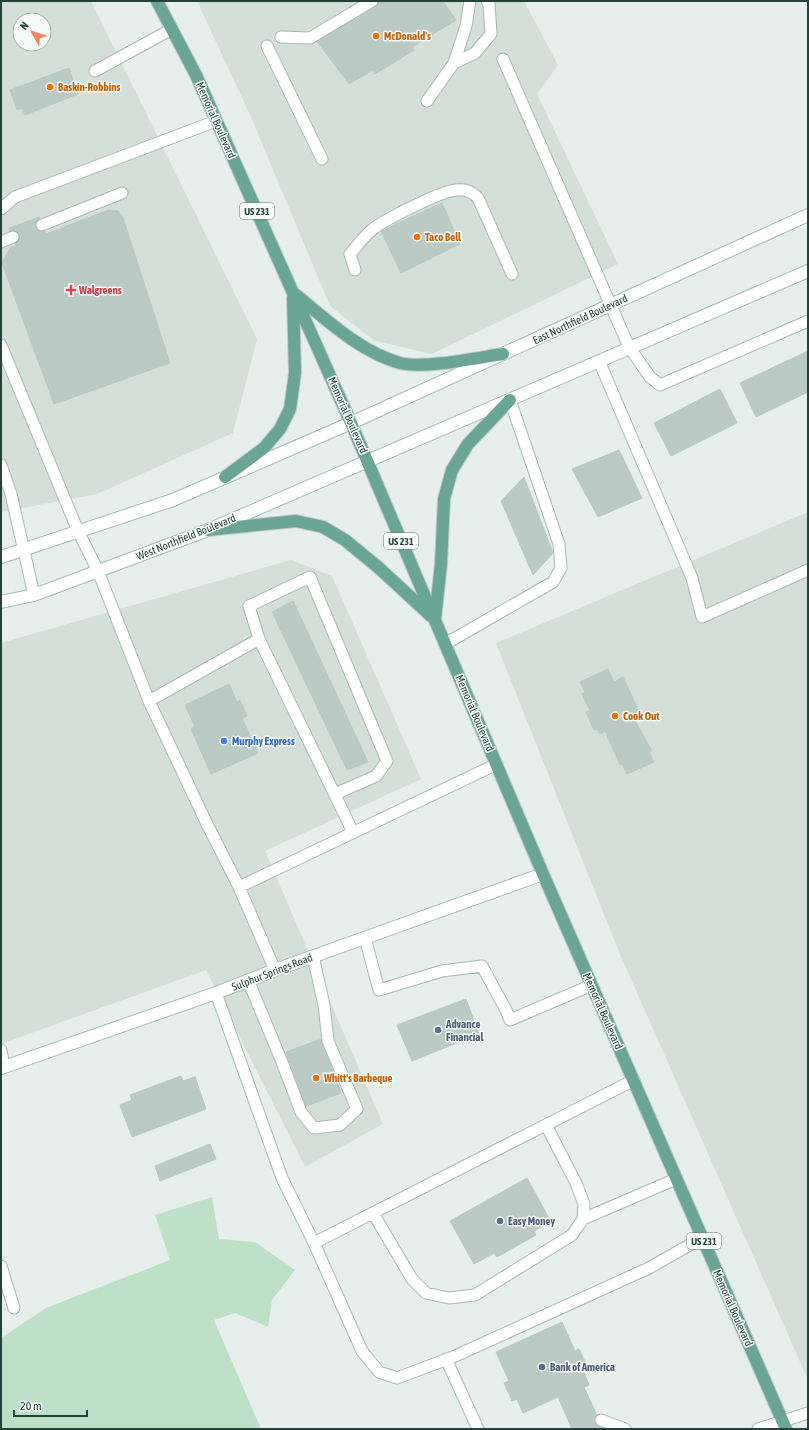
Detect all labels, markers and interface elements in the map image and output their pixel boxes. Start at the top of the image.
north arrow [12,12,52,52]
text: N [18,19,31,32]
place label: McDonald's [384,30,431,42]
marker: McDonald's [371,31,381,41]
street label: Memorial Boulevard [194,80,238,160]
place label: Baskin-Robbins [58,81,121,93]
marker: Baskin-Robbins [45,82,55,92]
road number: US 231 [240,203,274,219]
place label: Taco Bell [425,231,462,243]
marker: Taco Bell [412,232,422,242]
place label: Walgreens [78,284,122,296]
marker: Walgreens [66,285,76,295]
street label: East Northfield Boulevard [531,292,629,346]
street label: Memorial Boulevard [326,375,370,455]
street label: West Northfield Boulevard [135,512,237,562]
road number: US 231 [384,533,418,549]
street label: Memorial Boulevard [453,673,497,753]
place label: Cook Out [623,710,660,722]
marker: Cook Out [610,711,620,721]
place label: Murphy Express [232,735,295,747]
marker: Murphy Express [219,736,229,746]
street label: Sulphur Springs Road [230,951,314,993]
street label: Memorial Boulevard [581,971,625,1051]
place label: Advance Financial [445,1018,484,1043]
marker: Advance Financial [433,1025,443,1035]
place label: Whitt's Barbeque [323,1072,393,1084]
marker: Whitt's Barbeque [311,1073,321,1083]
place label: Easy Money [508,1215,555,1227]
marker: Easy Money [495,1216,505,1226]
road number: US 231 [687,1233,721,1249]
street label: Memorial Boulevard [711,1268,755,1348]
place label: Bank of America [550,1361,615,1373]
marker: Bank of America [537,1362,547,1372]
scale bar [14,1392,87,1418]
text: 20 m [20,1399,42,1413]

